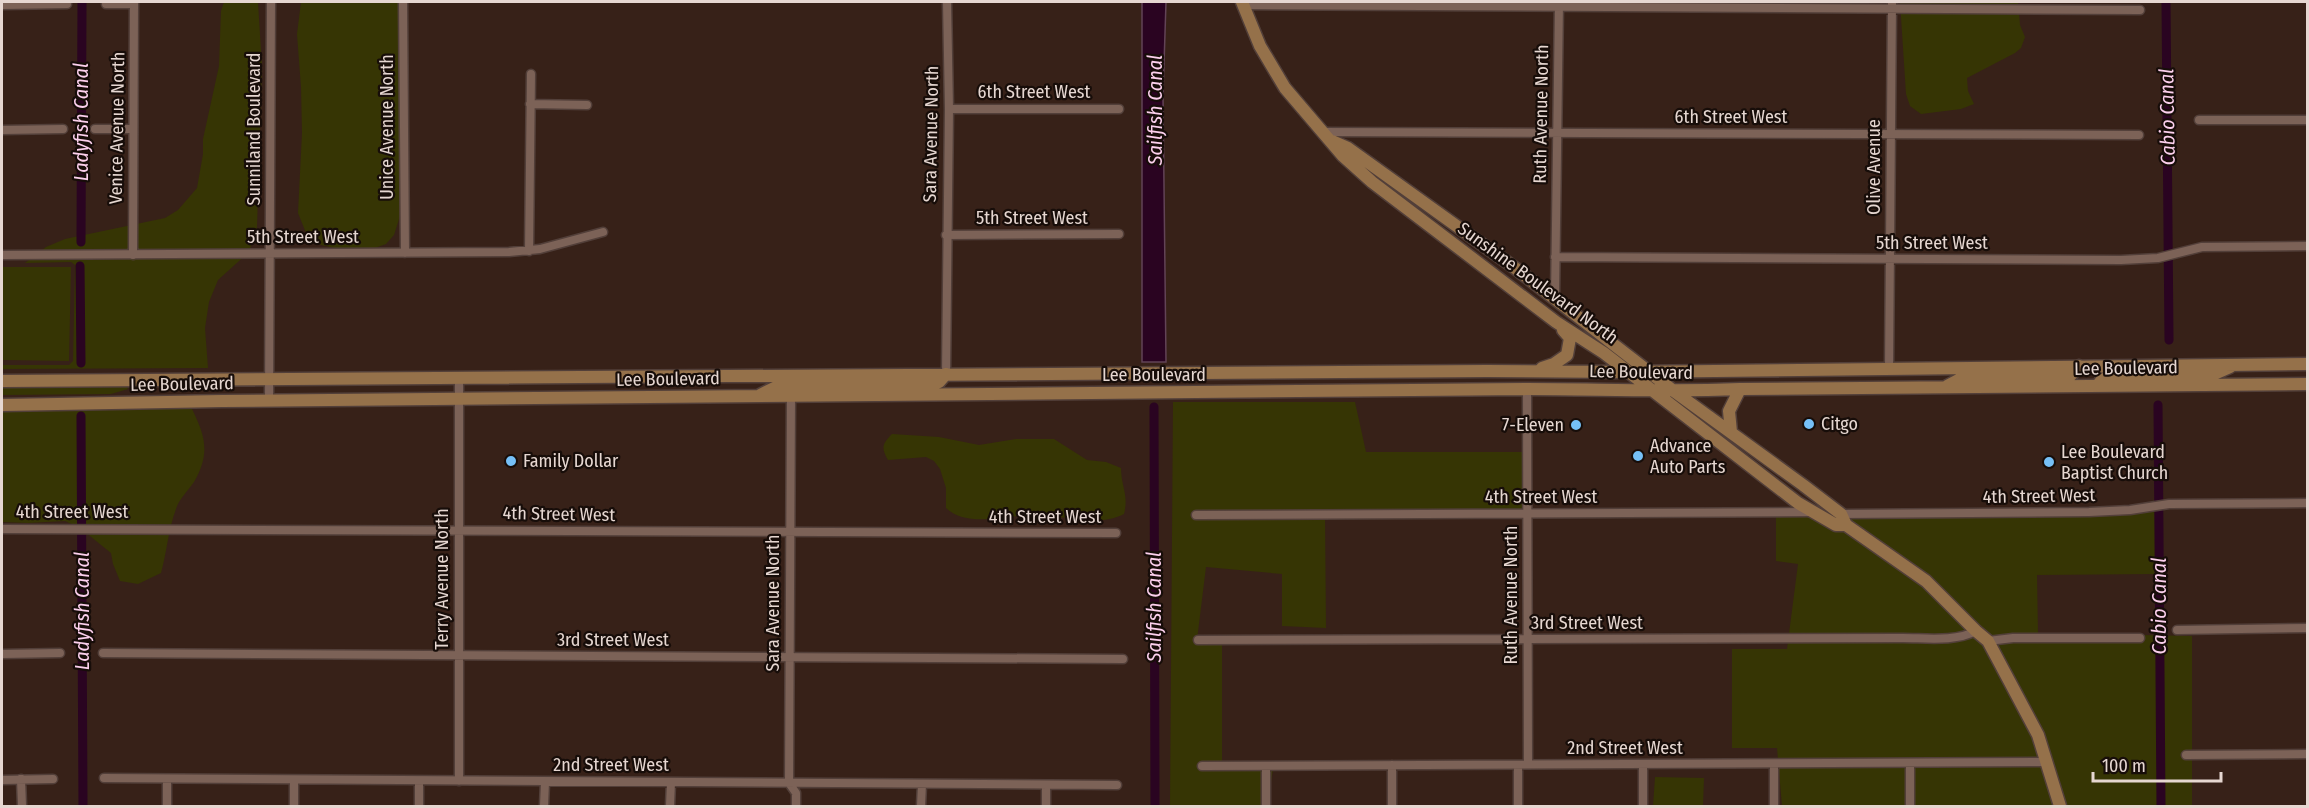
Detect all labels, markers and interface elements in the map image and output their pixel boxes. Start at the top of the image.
street label: Ruth Avenue North [1529,44,1553,184]
street label: Venice Avenue North [105,52,129,204]
street label: Sunniland Boulevard [243,53,265,205]
street label: Unice Avenue North [376,54,398,200]
water label: Sailfish Canal [1143,55,1167,166]
water label: Ladyfish Canal [69,63,93,181]
street label: Sara Avenue North [919,65,943,203]
water label: Cabio Canal [2154,68,2180,166]
street label: 6th Street West [978,81,1091,103]
street label: 6th Street West [1675,106,1788,128]
street label: Olive Avenue [1863,119,1885,215]
street label: 5th Street West [976,207,1088,229]
street label: Sunshine Boulevard North [1454,217,1622,349]
street label: 5th Street West [247,226,359,248]
street label: 5th Street West [1876,232,1988,254]
street label: Lee Boulevard [2074,356,2178,380]
street label: Lee Boulevard [1589,360,1693,384]
street label: Lee Boulevard [1102,364,1206,386]
street label: Lee Boulevard [616,367,720,391]
street label: Lee Boulevard [130,372,234,396]
place label: Citgo [1821,413,1858,435]
place label: 7-Eleven [1502,414,1564,436]
marker: Citgo [1802,417,1816,431]
marker: 7-Eleven [1569,418,1583,432]
place label: Advance Auto Parts [1650,435,1726,478]
place label: Lee Boulevard Baptist Church [2061,441,2168,484]
marker: Advance Auto Parts [1631,449,1645,463]
place label: Family Dollar [523,450,619,472]
marker: Family Dollar [504,454,518,468]
marker: Lee Boulevard Baptist Church [2042,455,2056,469]
street label: 4th Street West [1983,484,2096,508]
street label: 4th Street West [1485,486,1597,508]
street label: 4th Street West [16,501,128,523]
street label: 4th Street West [503,502,616,526]
street label: 4th Street West [989,506,1101,528]
street label: Terry Avenue North [431,508,453,650]
street label: Ruth Avenue North [1500,525,1522,665]
street label: Sara Avenue North [762,535,784,671]
water label: Ladyfish Canal [70,552,94,670]
water label: Sailfish Canal [1142,552,1166,663]
water label: Cabio Canal [2147,558,2171,654]
street label: 3rd Street West [1531,612,1643,634]
street label: 3rd Street West [557,629,669,651]
street label: 2nd Street West [1567,737,1683,759]
scale bar [2093,745,2220,783]
street label: 2nd Street West [553,754,669,776]
text: 100 m [2102,755,2146,777]

